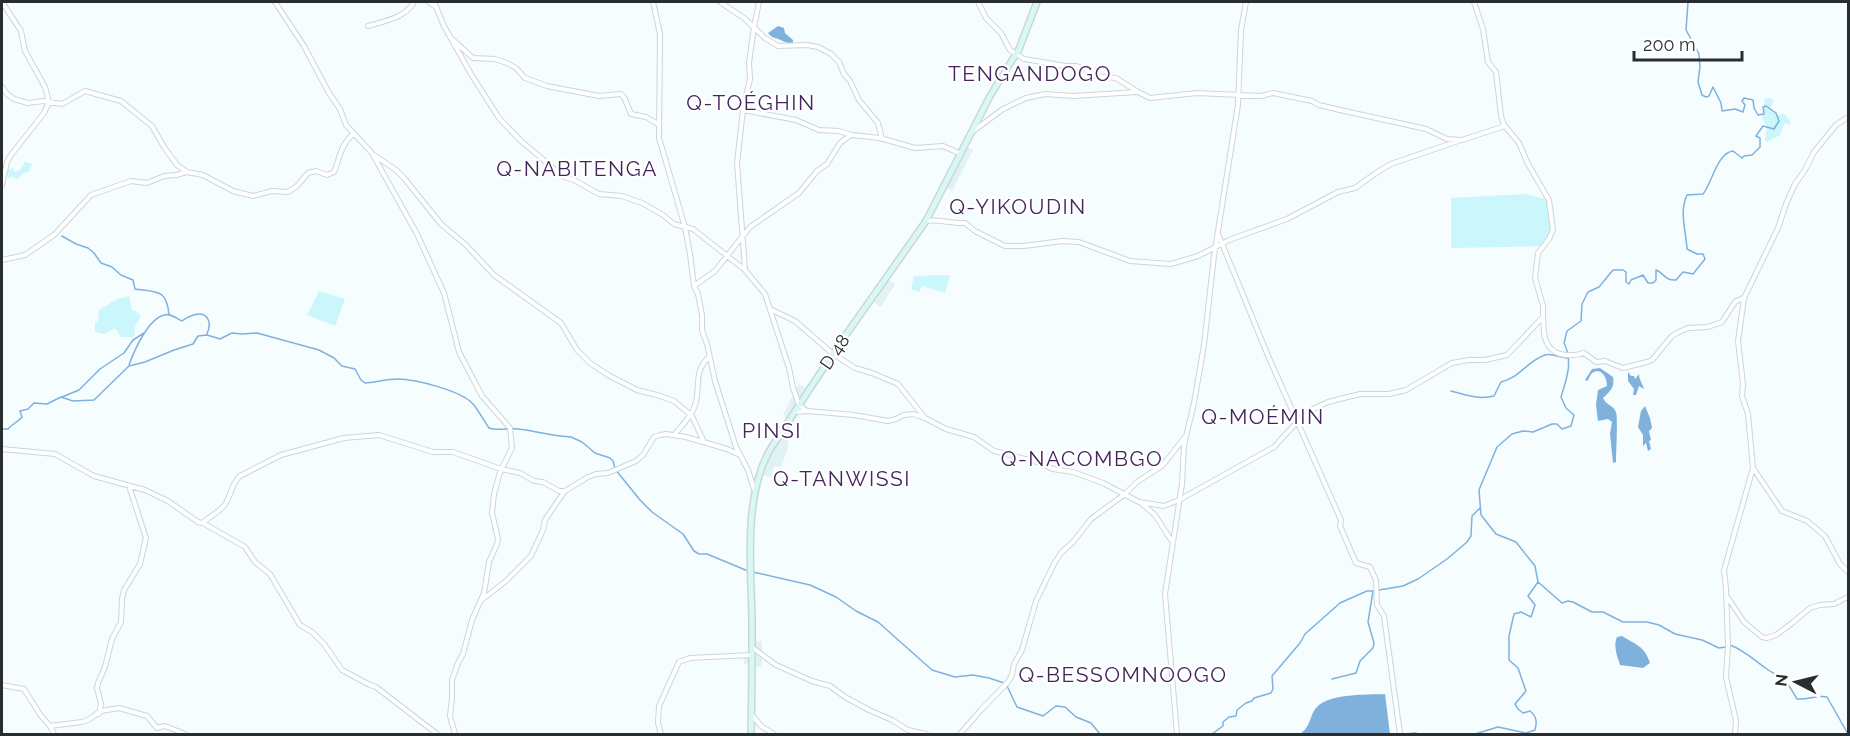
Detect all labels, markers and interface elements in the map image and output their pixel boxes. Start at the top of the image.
scale bar [1634,24,1742,62]
text: 200 m [1643,34,1696,55]
district label: TENGANDOGO [948,61,1112,86]
district label: Q-TOÉGHIN [686,90,816,115]
district label: Q-NABITENGA [496,156,658,181]
district label: Q-YIKOUDIN [949,194,1087,219]
street label: D 48 [815,330,854,373]
district label: Q-MOÉMIN [1201,404,1325,429]
district label: PINSI [742,418,802,443]
district label: Q-NACOMBGO [1001,446,1163,471]
district label: Q-TANWISSI [773,466,911,491]
north arrow [1766,652,1826,712]
district label: Q-BESSOMNOOGO [1018,662,1228,687]
text: N [1771,673,1792,687]

